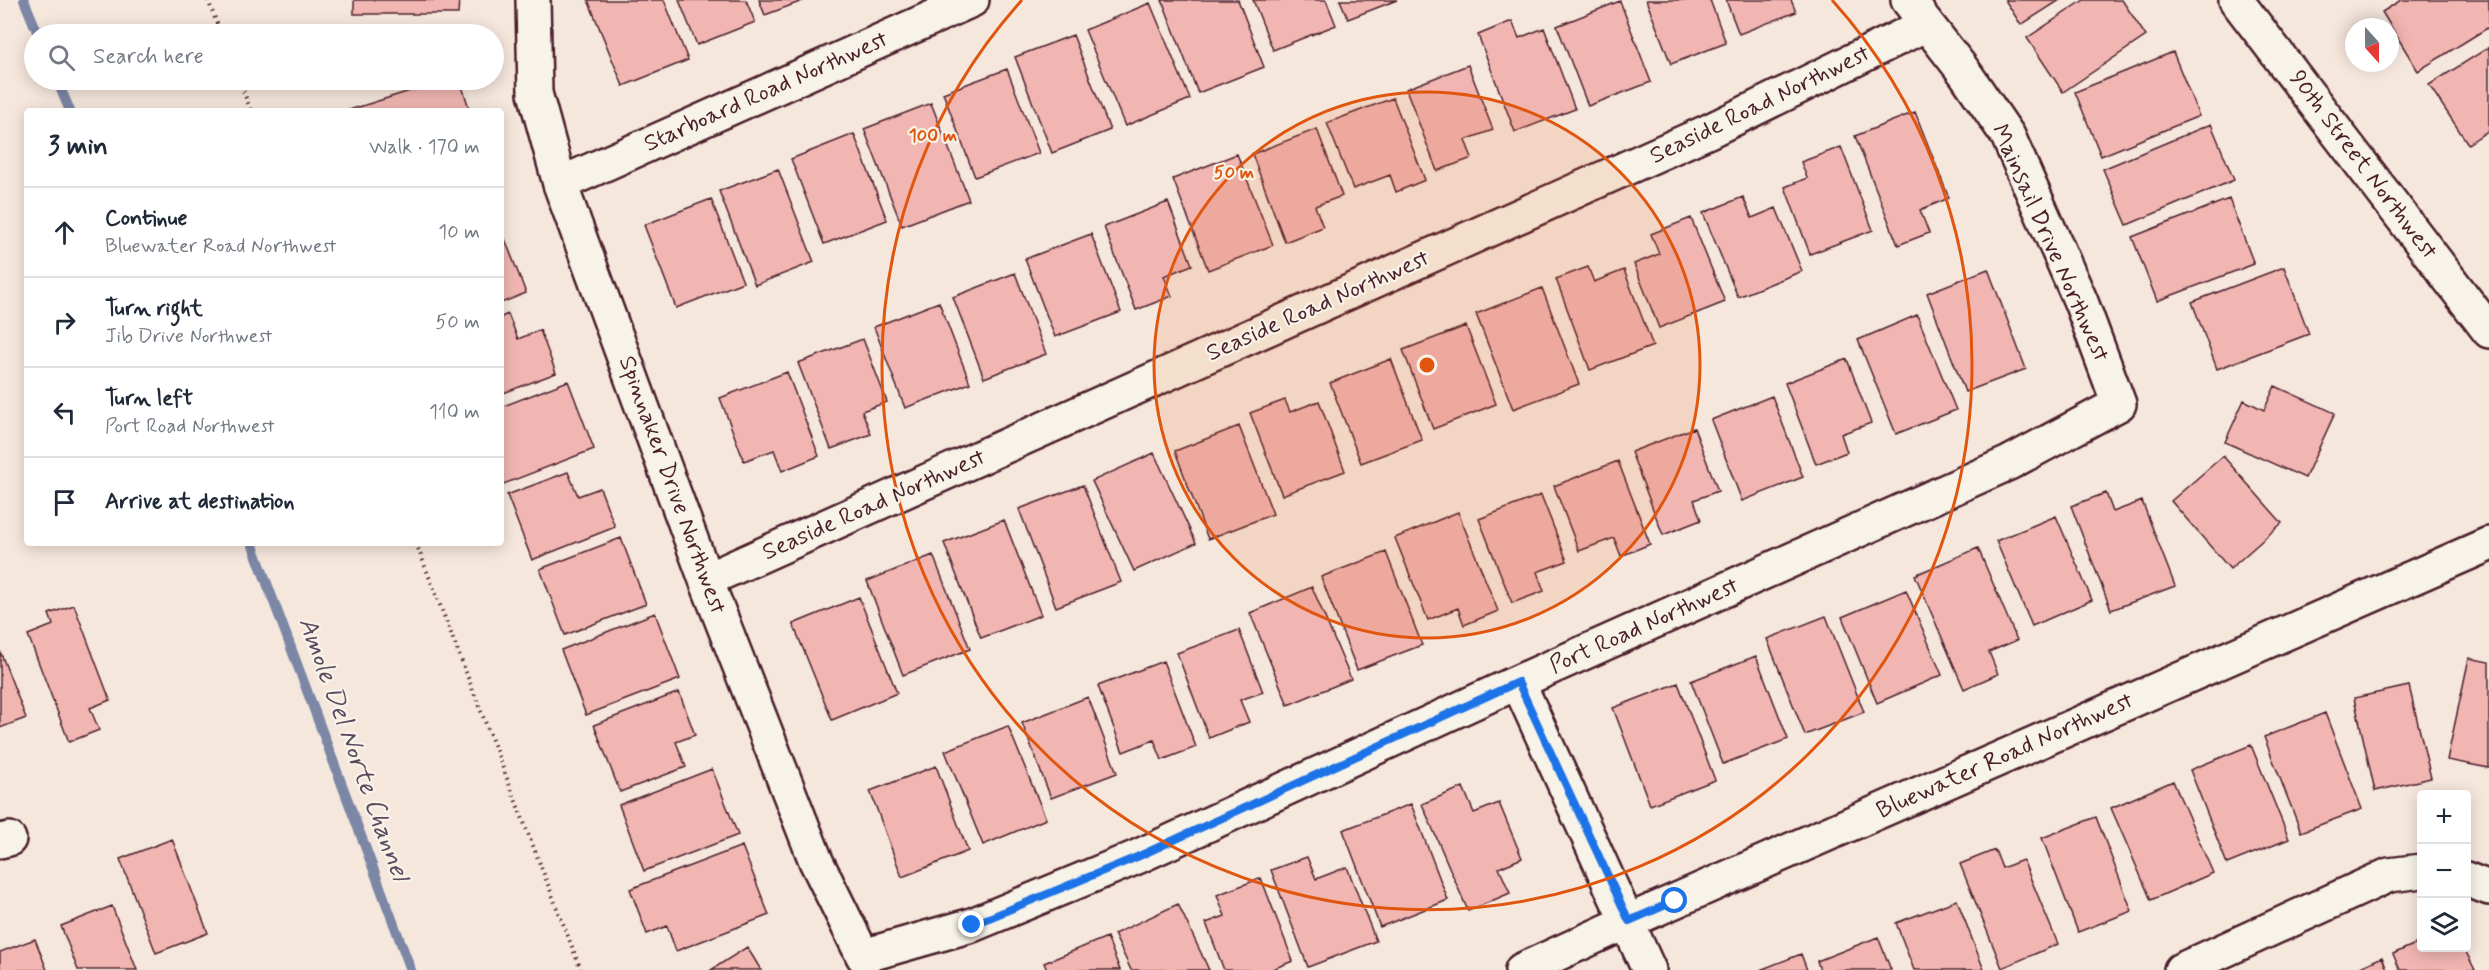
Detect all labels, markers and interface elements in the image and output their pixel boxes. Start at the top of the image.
north arrow [2345,18,2399,72]
search box [24,24,504,90]
street label: Starboard Road Northwest [639,24,893,160]
street label: Seaside Road Northwest [1645,38,1875,172]
icon: search [45,41,78,74]
text: Search here [93,43,204,71]
street label: 90th Street Northwest [2282,64,2445,266]
street label: Mainsail Drive Northwest [1984,119,2117,367]
text: 100 m [909,124,957,148]
text: 3 min [48,130,108,164]
text: Walk · 170 m [369,134,480,161]
text: 50 m [1214,161,1254,185]
text: Continue [105,205,187,233]
icon: ahead [48,216,81,249]
text: 10 m [438,219,480,246]
text: Bluewater Road Northwest [105,233,336,260]
street label: Seaside Road Northwest [1202,243,1435,369]
text: Turn right [105,295,203,323]
icon: right [48,306,81,339]
text: 50 m [435,309,480,336]
text: Jib Drive Northwest [105,323,272,350]
street label: Spinnaker Drive Northwest [611,352,733,619]
centre of rings [1417,355,1437,375]
text: Turn left [105,385,193,413]
icon: left [48,396,81,429]
text: 110 m [429,399,480,426]
text: Port Road Northwest [105,413,274,440]
street label: Seaside Road Northwest [758,442,991,568]
icon: arrive [48,486,81,519]
text: Arrive at destination [105,488,295,516]
street label: Port Road Northwest [1545,570,1744,682]
water label: Amole Del Norte Channel [289,613,418,889]
street label: Bluewater Road Northwest [1872,685,2138,827]
map controls [2417,790,2471,952]
button: + [2417,790,2471,844]
button: − [2417,844,2471,898]
route start [1661,887,1687,913]
button: layers [2417,898,2471,952]
route end [958,911,984,937]

